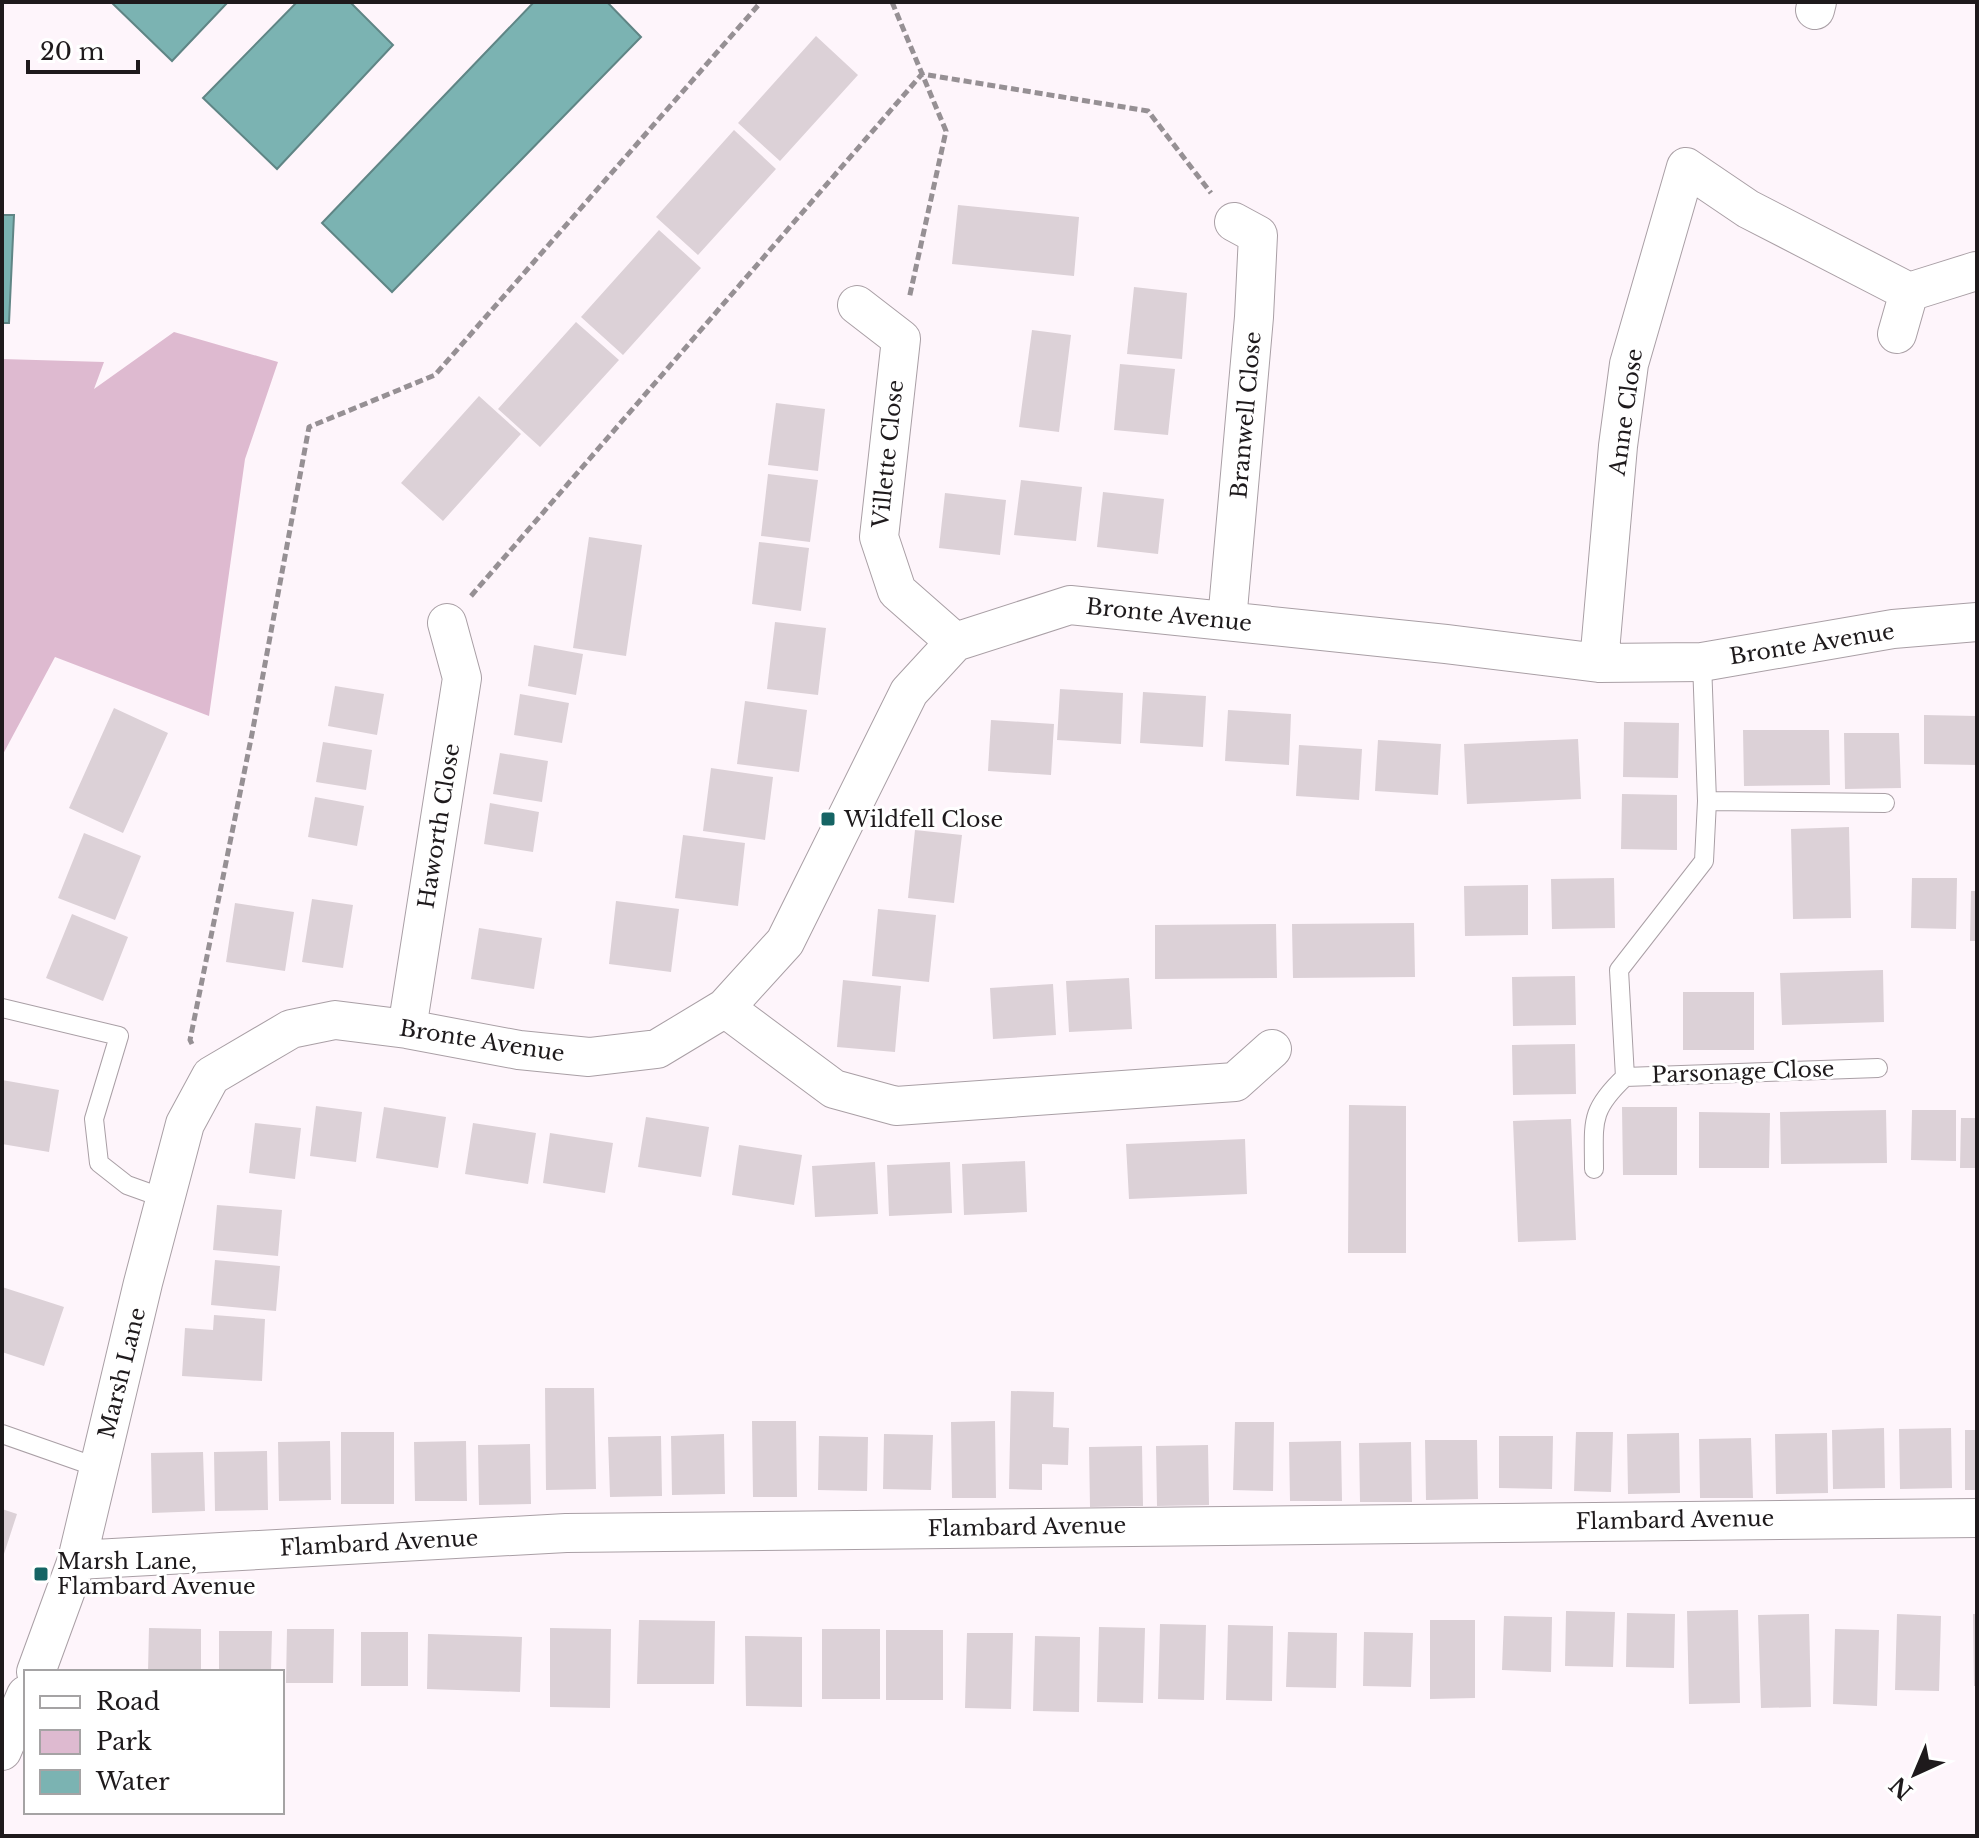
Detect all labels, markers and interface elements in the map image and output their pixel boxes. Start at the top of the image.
scale bar [28,24,138,74]
text: 20 m [40,37,105,66]
street label: Branwell Close [1225,330,1267,500]
street label: Anne Close [1604,347,1648,478]
street label: Villette Close [867,379,909,530]
street label: Bronte Avenue [1085,593,1253,637]
street label: Bronte Avenue [1728,618,1896,670]
street label: Haworth Close [413,741,465,911]
place label: Wildfell Close [843,806,1003,833]
marker: Wildfell Close [819,810,837,828]
street label: Bronte Avenue [398,1015,566,1067]
street label: Parsonage Close [1651,1055,1835,1089]
street label: Marsh Lane [93,1305,151,1441]
street label: Flambard Avenue [1575,1505,1775,1535]
street label: Flambard Avenue [927,1512,1127,1542]
street label: Flambard Avenue [279,1524,479,1562]
place label: Marsh Lane, Flambard Avenue [57,1548,256,1600]
marker: Marsh Lane, Flambard Avenue [32,1565,50,1583]
legend [24,1670,284,1814]
text: Road [96,1687,160,1716]
text: Park [96,1727,152,1756]
north arrow [1875,1734,1955,1814]
text: Water [95,1767,170,1796]
text: N [1884,1771,1918,1805]

